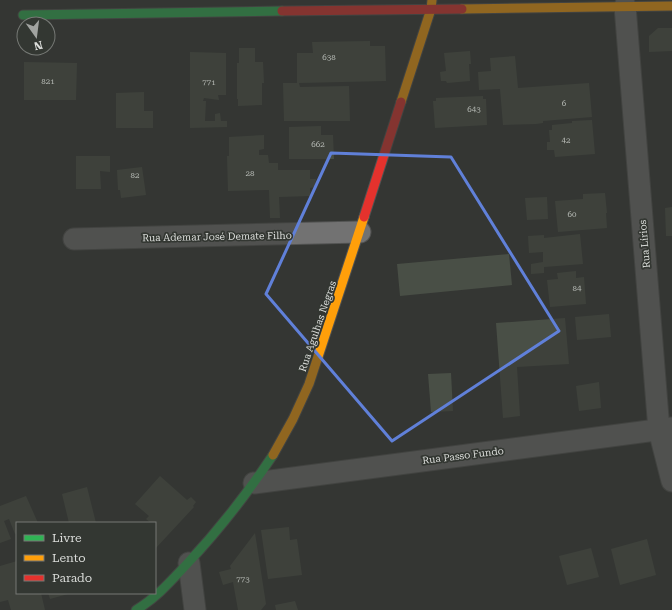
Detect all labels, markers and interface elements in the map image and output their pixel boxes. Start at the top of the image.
north arrow [16,16,56,56]
text: N [32,38,44,53]
house number: 638 [322,53,336,62]
house number: 821 [41,77,55,86]
house number: 771 [202,78,216,87]
house number: 6 [562,99,567,108]
house number: 643 [467,105,481,114]
house number: 42 [562,136,571,145]
house number: 662 [311,140,325,149]
house number: 28 [246,169,255,178]
house number: 82 [131,171,140,180]
house number: 60 [568,210,577,219]
street label: Rua Lírios [637,219,652,269]
street label: Rua Ademar José Demate Filho [142,230,292,243]
street label: Rua Agulhas Negras [297,279,338,373]
house number: 84 [573,284,582,293]
street label: Rua Passo Fundo [422,445,504,466]
legend [16,522,156,594]
text: Livre [52,531,82,545]
text: Lento [52,551,86,565]
text: Parado [52,571,92,585]
house number: 773 [236,575,250,584]

